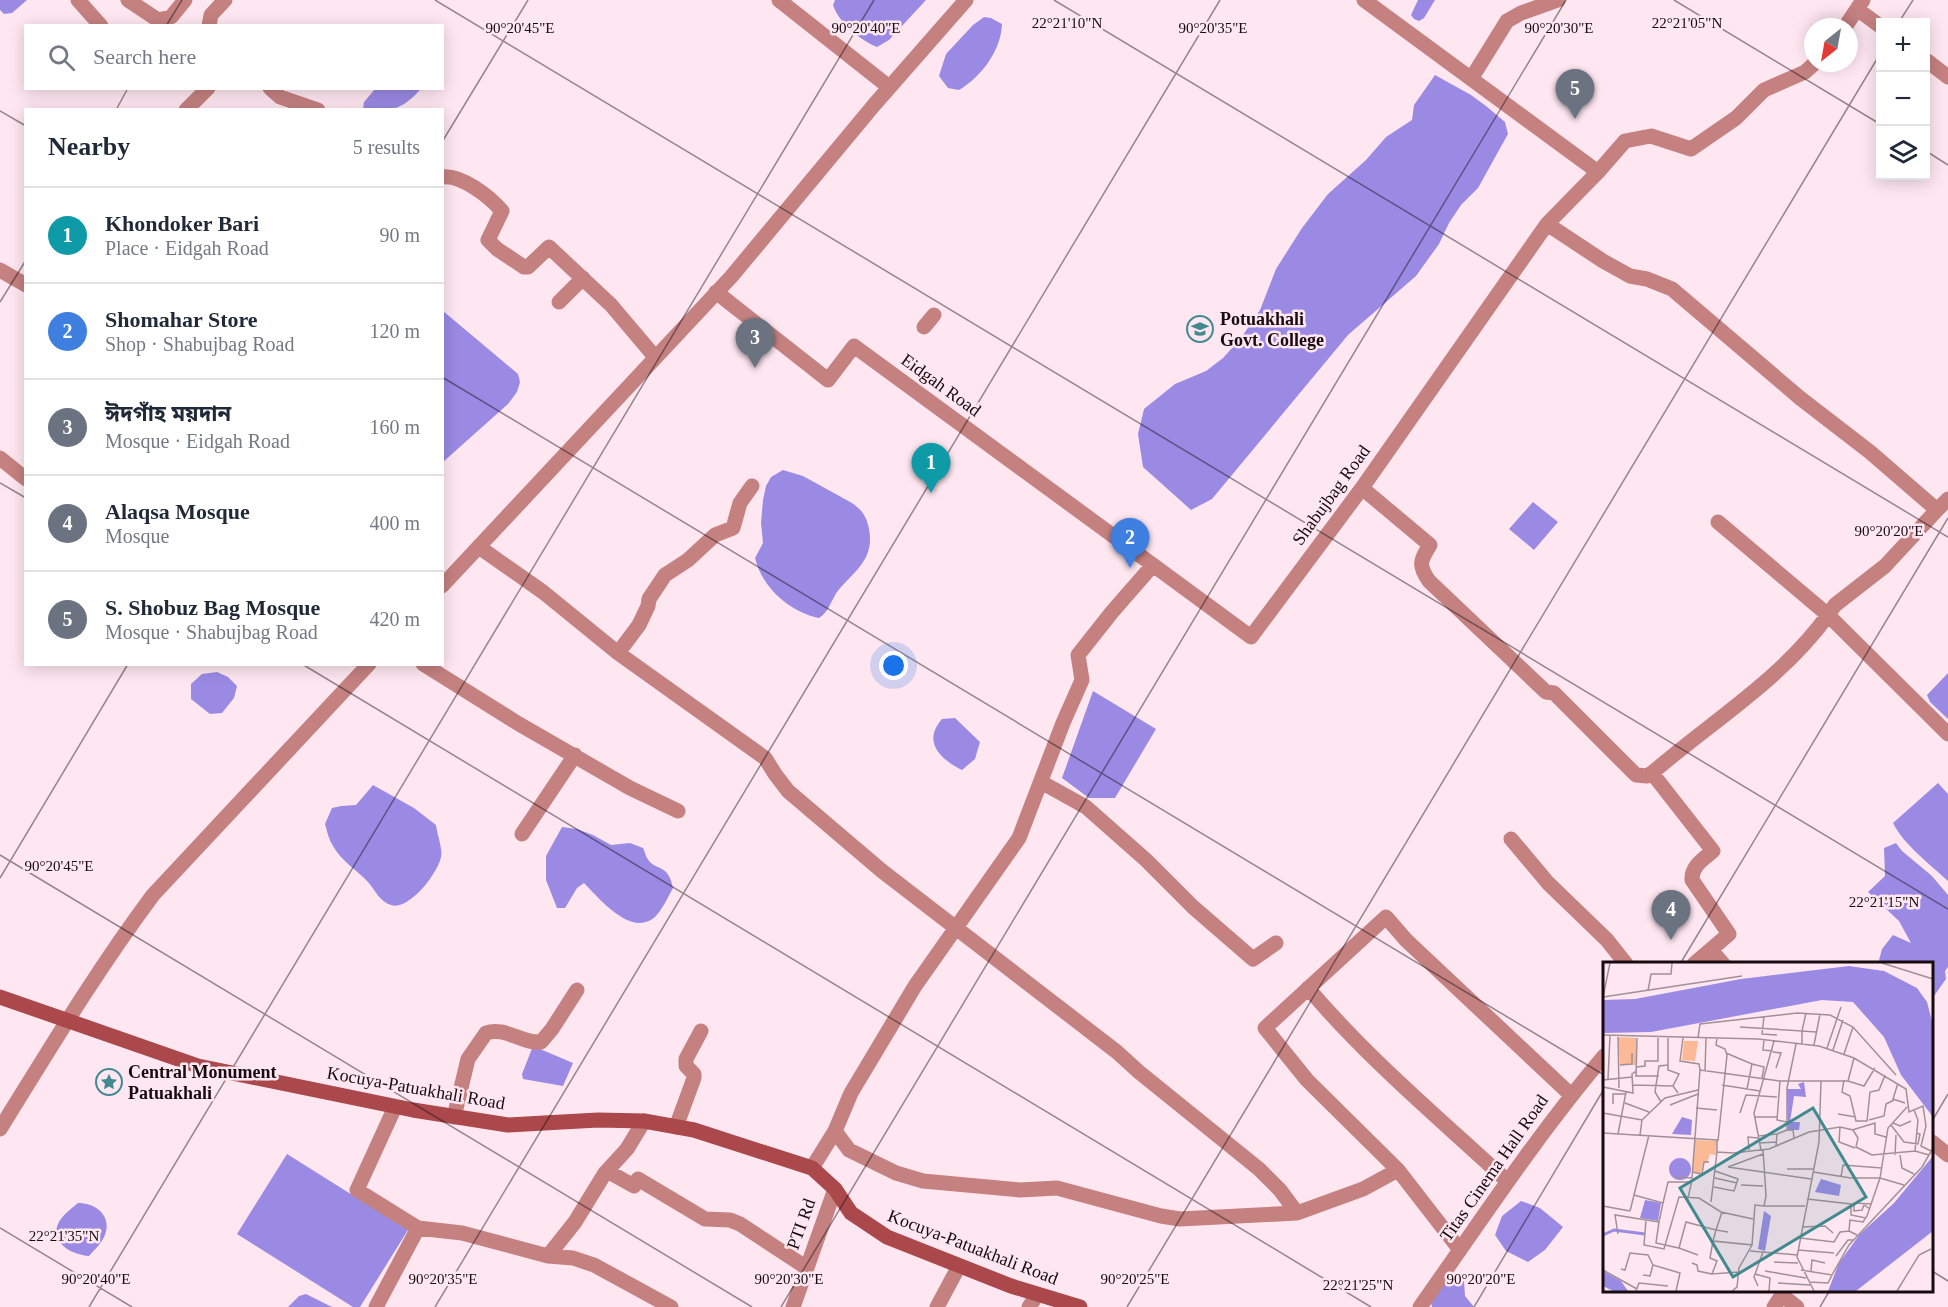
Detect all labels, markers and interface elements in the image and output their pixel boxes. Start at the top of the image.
text: 22°21'10"N [1032,15,1102,31]
text: 22°21'05"N [1652,15,1722,31]
north arrow [1804,18,1858,72]
map controls [1876,18,1930,180]
button: + [1876,18,1930,72]
text: 90°20'45"E [486,20,555,36]
text: 90°20'40"E [832,20,901,36]
text: 90°20'35"E [1179,20,1248,36]
text: 90°20'30"E [1525,20,1594,36]
search box [24,24,444,90]
icon: search [45,41,78,74]
text: Search here [93,44,196,69]
pin: 5 [1556,70,1594,119]
button: − [1876,72,1930,126]
button: layers [1876,126,1930,180]
text: Nearby [48,132,130,161]
text: 5 results [353,136,420,158]
text: Khondoker Bari [105,211,259,236]
text: 1 [63,224,73,246]
text: 90 m [379,224,420,246]
text: Place · Eidgah Road [105,237,269,259]
text: Shomahar Store [105,307,258,332]
place label: Potuakhali Govt. College [1220,309,1324,350]
school or university icon: Potuakhali Govt. College [1185,314,1215,344]
pin: 3 [736,318,774,368]
text: 2 [63,320,73,342]
text: 120 m [369,320,420,342]
text: Shop · Shabujbag Road [105,333,294,355]
street label: Eidgah Road [897,349,985,421]
text: ঈদগাঁহ ময়দান [105,401,231,426]
text: 3 [63,416,73,438]
text: 160 m [369,416,420,438]
text: Mosque · Eidgah Road [105,430,290,452]
street label: Shabujbag Road [1288,441,1374,549]
pin: 1 [912,444,950,493]
text: Alaqsa Mosque [105,499,250,524]
text: 4 [63,512,73,534]
text: 400 m [369,512,420,534]
pin: 2 [1110,518,1150,568]
text: 90°20'20"E [1855,523,1924,539]
text: Mosque [105,525,169,547]
text: S. Shobuz Bag Mosque [105,595,320,620]
text: 5 [63,608,73,630]
text: 420 m [369,608,420,630]
text: Mosque · Shabujbag Road [105,621,318,643]
your location [879,651,908,680]
text: 90°20'45"E [25,858,94,874]
pin: 4 [1652,890,1690,940]
text: 22°21'15"N [1849,894,1919,910]
inset map [1603,962,1933,1292]
place label: Central Monument Patuakhali [128,1062,276,1103]
street label: Kocuya-Patuakhali Road [325,1062,507,1114]
place icon: Central Monument Patuakhali [94,1067,124,1097]
street label: Titas Cinema Hall Road [1436,1091,1552,1245]
street label: PTI Rd [783,1196,819,1252]
street label: Kocuya-Patuakhali Road [885,1205,1061,1289]
text: 22°21'35"N [29,1228,99,1244]
text: 90°20'40"E [62,1271,131,1287]
text: 90°20'35"E [409,1271,478,1287]
text: 90°20'30"E [755,1271,824,1287]
text: 90°20'25"E [1101,1271,1170,1287]
text: 90°20'20"E [1447,1271,1516,1287]
text: 22°21'25"N [1323,1277,1393,1293]

